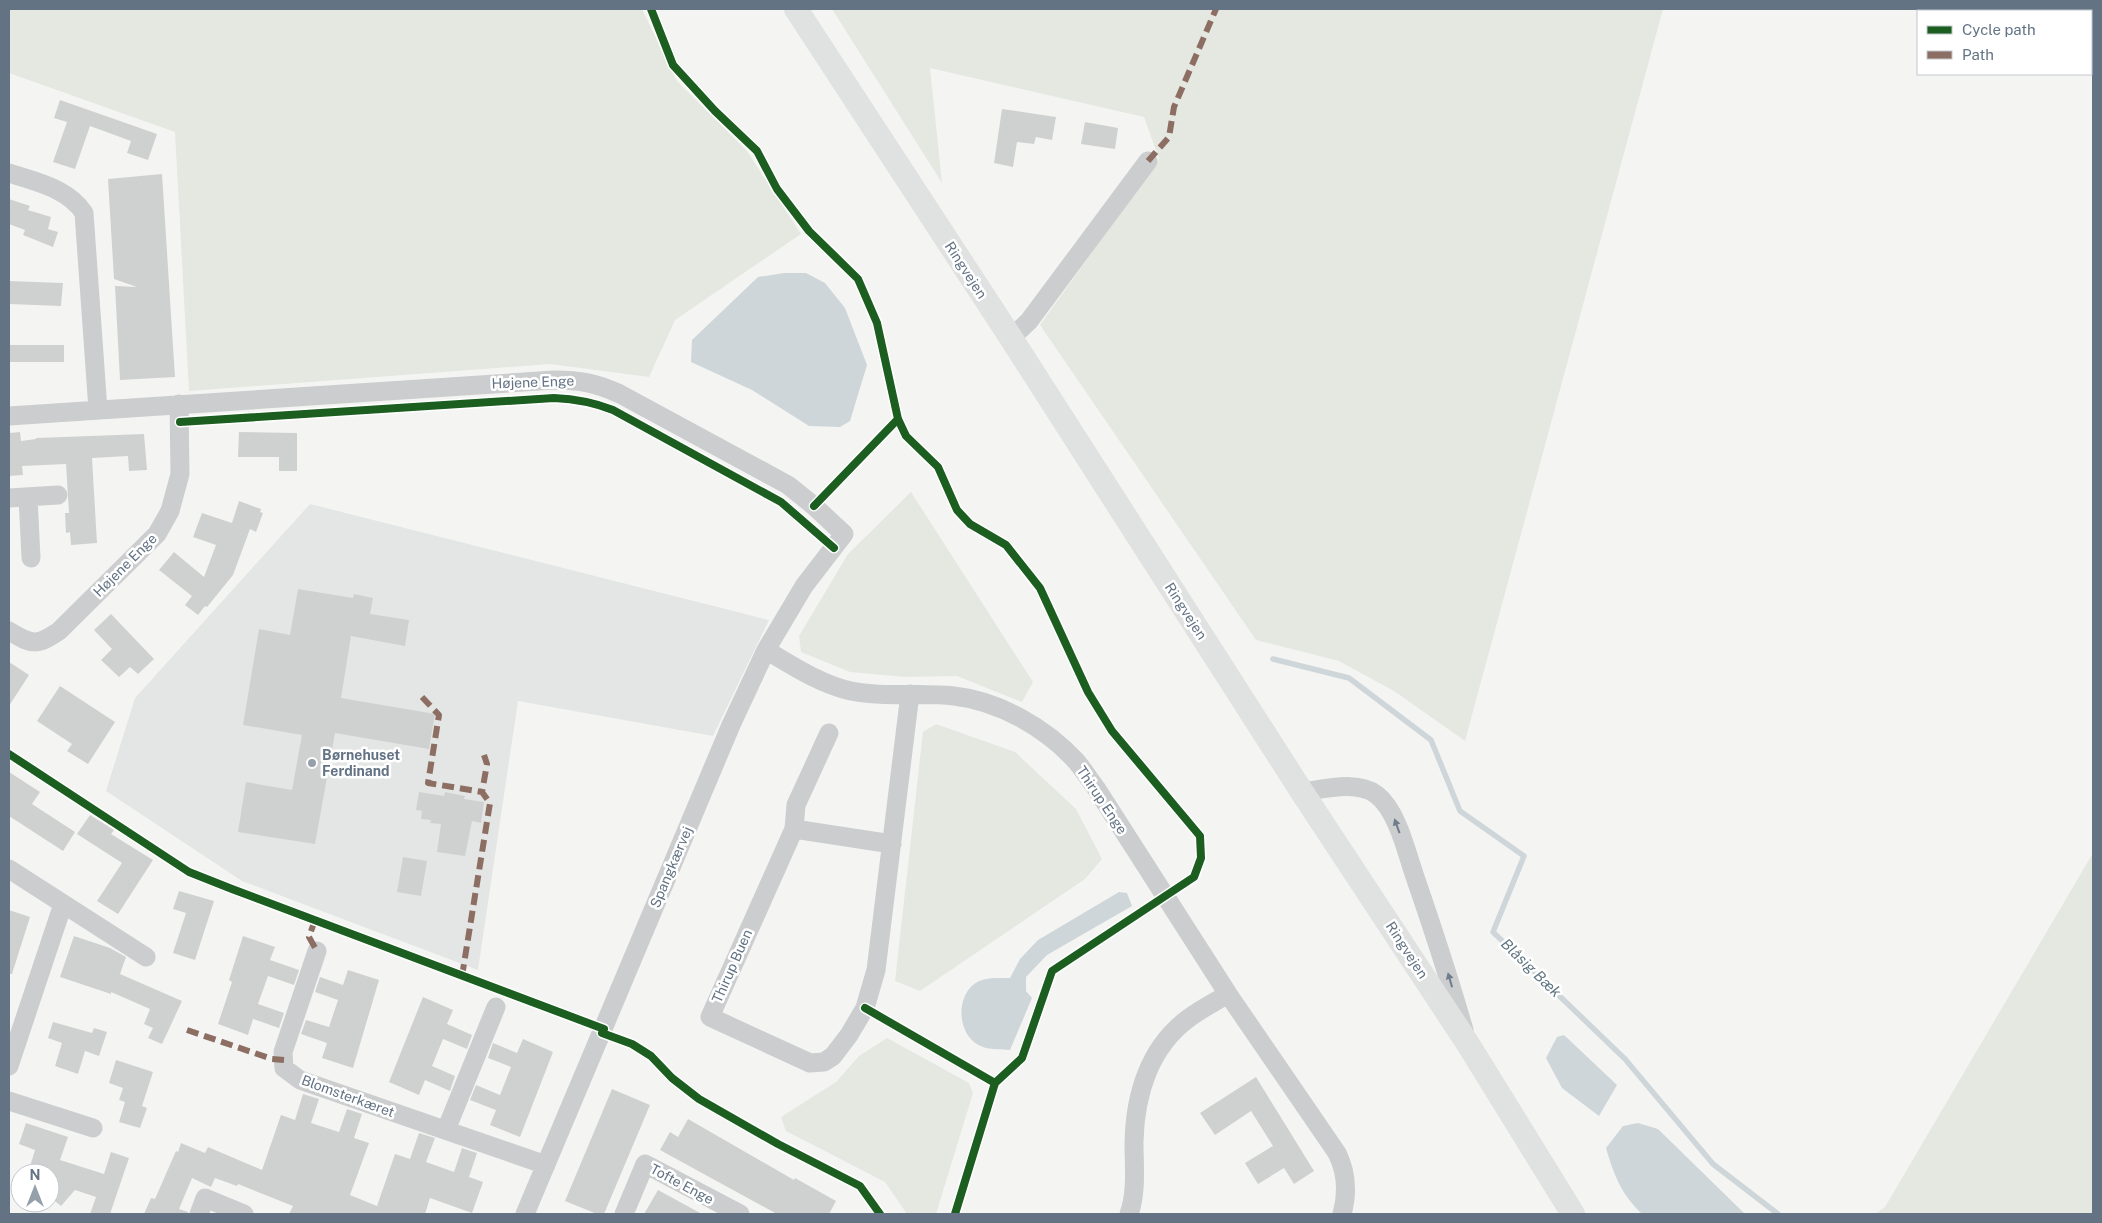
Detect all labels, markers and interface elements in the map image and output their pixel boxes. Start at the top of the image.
legend [1917,10,2092,75]
text: Cycle path [1962,21,2036,38]
text: Path [1962,46,1994,63]
street label: Ringvejen [942,239,990,301]
street label: Højene Enge [491,373,575,391]
street label: Højene Enge [90,530,160,600]
street label: Ringvejen [1162,580,1210,642]
place label: Børnehuset Ferdinand [322,747,400,779]
marker: Børnehuset Ferdinand [306,757,318,769]
street label: Thirup Enge [1073,763,1131,837]
one-way arrow [1393,819,1400,834]
street label: Spangkærvej [647,824,695,910]
street label: Ringvejen [1383,919,1431,981]
street label: Thirup Buen [709,927,755,1005]
water label: Blåsig Bæk [1498,935,1565,1001]
one-way arrow [1445,972,1453,987]
street label: Blomsterkæret [299,1072,397,1120]
street label: Tofte Enge [648,1161,717,1207]
north arrow [10,1163,60,1213]
text: N [30,1167,40,1183]

